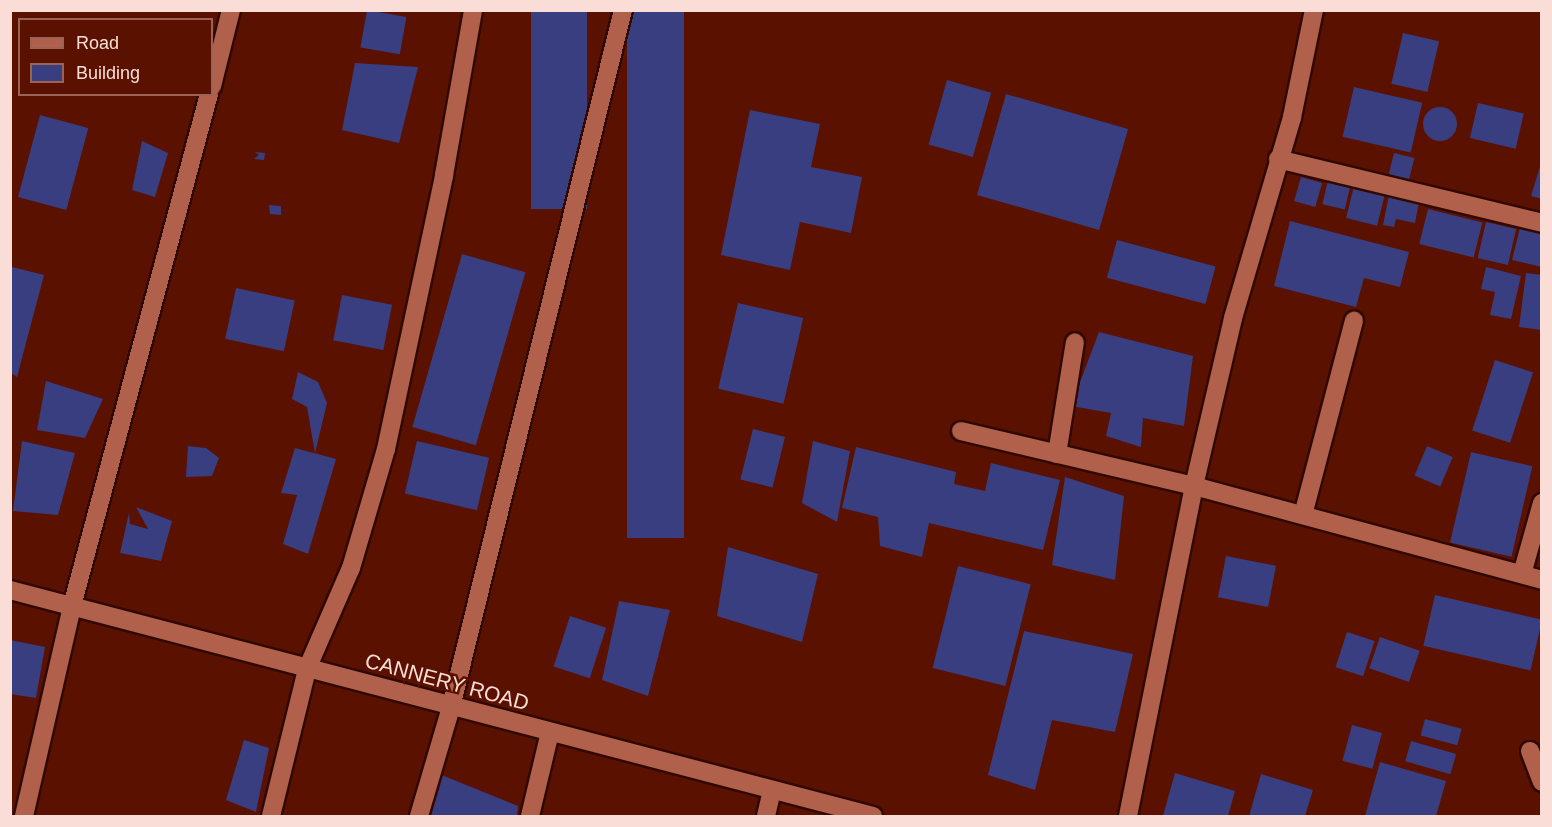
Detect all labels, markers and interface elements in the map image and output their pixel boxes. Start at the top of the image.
legend [18,18,213,96]
text: Road [76,33,119,53]
text: Building [76,63,140,83]
street label: CANNERY ROAD [362,648,532,716]

